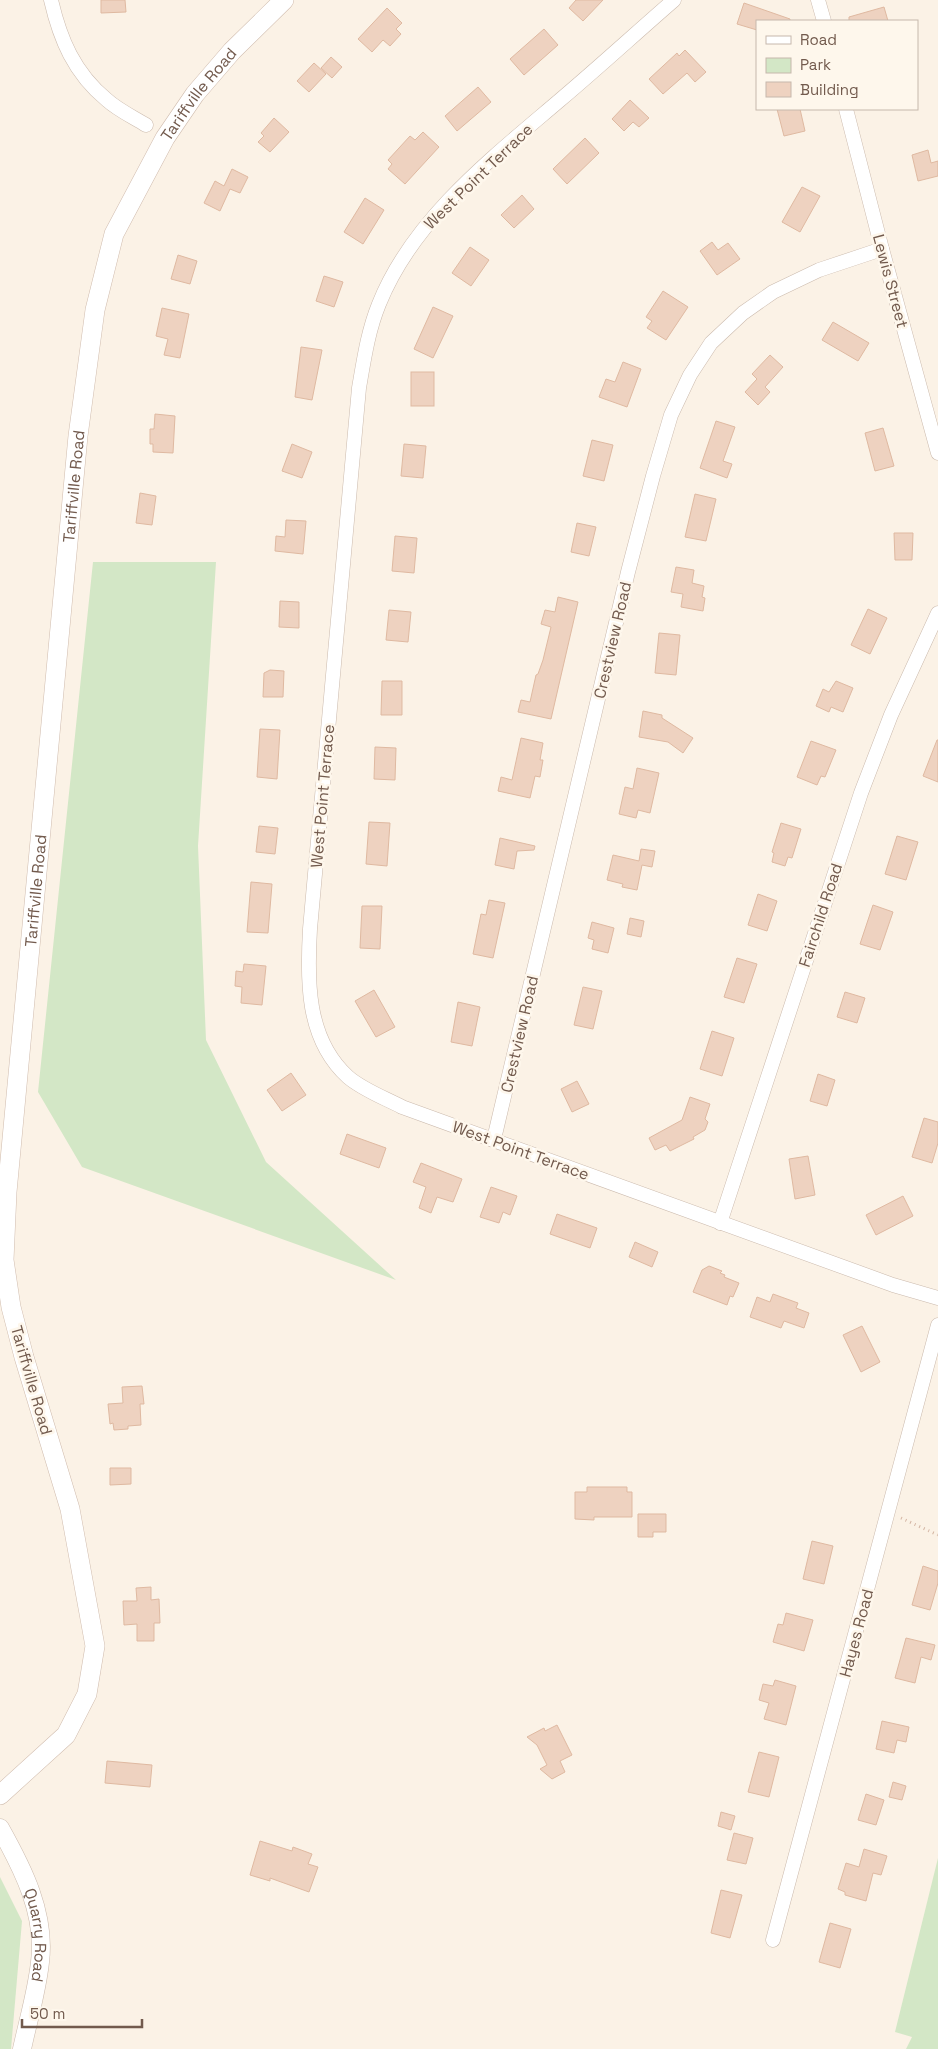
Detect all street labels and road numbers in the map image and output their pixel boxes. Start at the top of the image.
street label: Tariffville Road [156,43,241,145]
street label: West Point Terrace [419,119,537,234]
street label: Lewis Street [868,232,913,330]
street label: Tariffville Road [58,429,90,543]
street label: Crestview Road [589,580,636,701]
street label: West Point Terrace [306,723,339,869]
street label: Tariffville Road [20,834,52,948]
street label: Fairchild Road [794,860,847,970]
street label: Crestview Road [496,974,543,1095]
street label: West Point Terrace [450,1116,592,1185]
street label: Tariffville Road [6,1323,57,1437]
street label: Hayes Road [835,1587,878,1680]
street label: Quarry Road [19,1885,51,1984]

